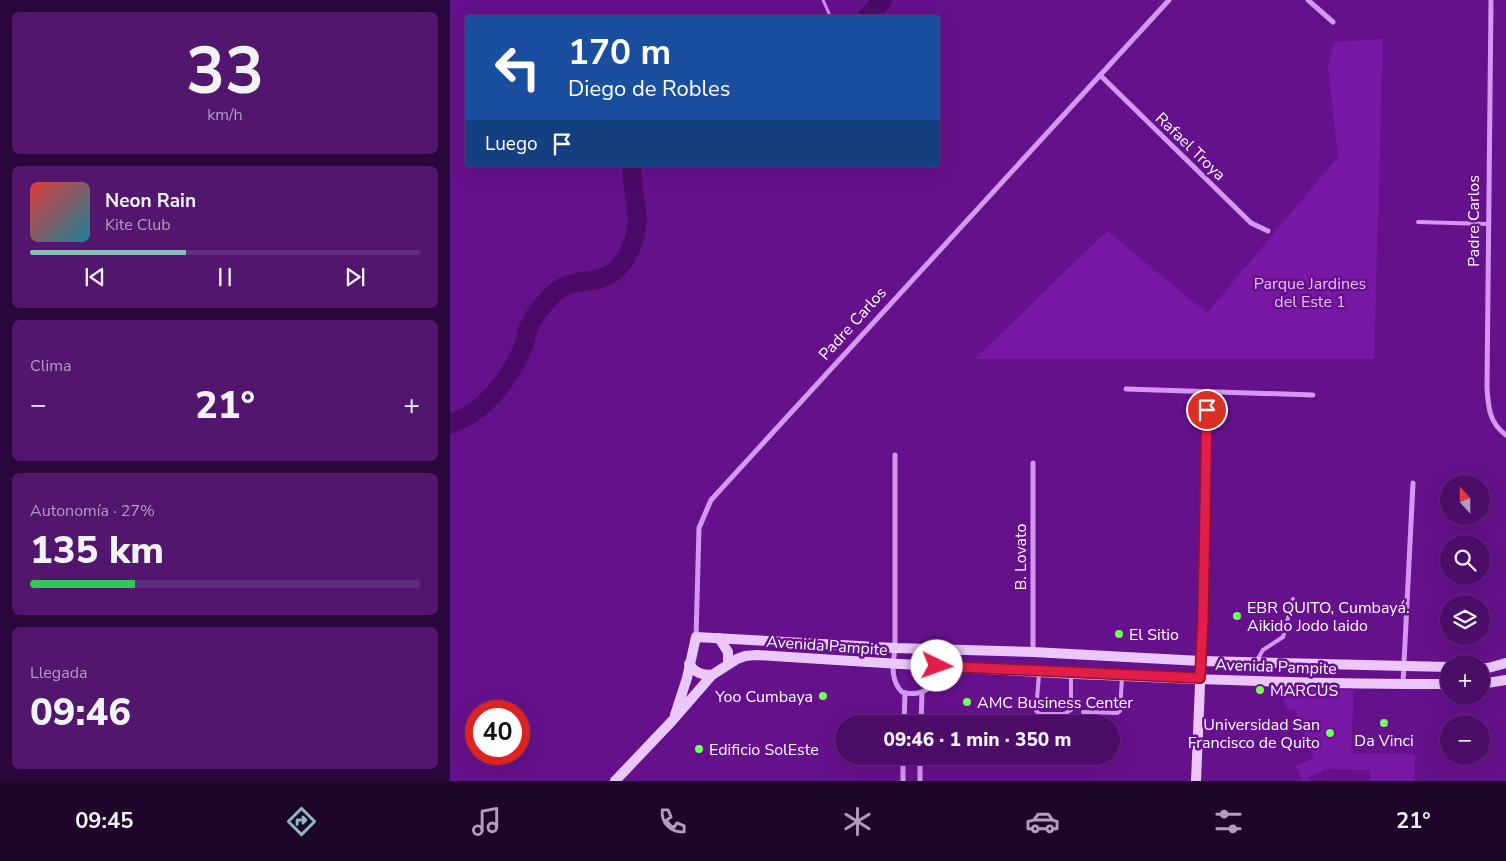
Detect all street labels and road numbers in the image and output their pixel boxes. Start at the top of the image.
street label: Rafael Troya [1150,108,1230,186]
street label: Padre Carlos [1463,175,1485,267]
street label: Padre Carlos [814,282,892,365]
street label: B. Lovato [1010,524,1032,590]
street label: Avenida Pampite [766,631,888,661]
street label: Avenida Pampite [1215,654,1337,680]

